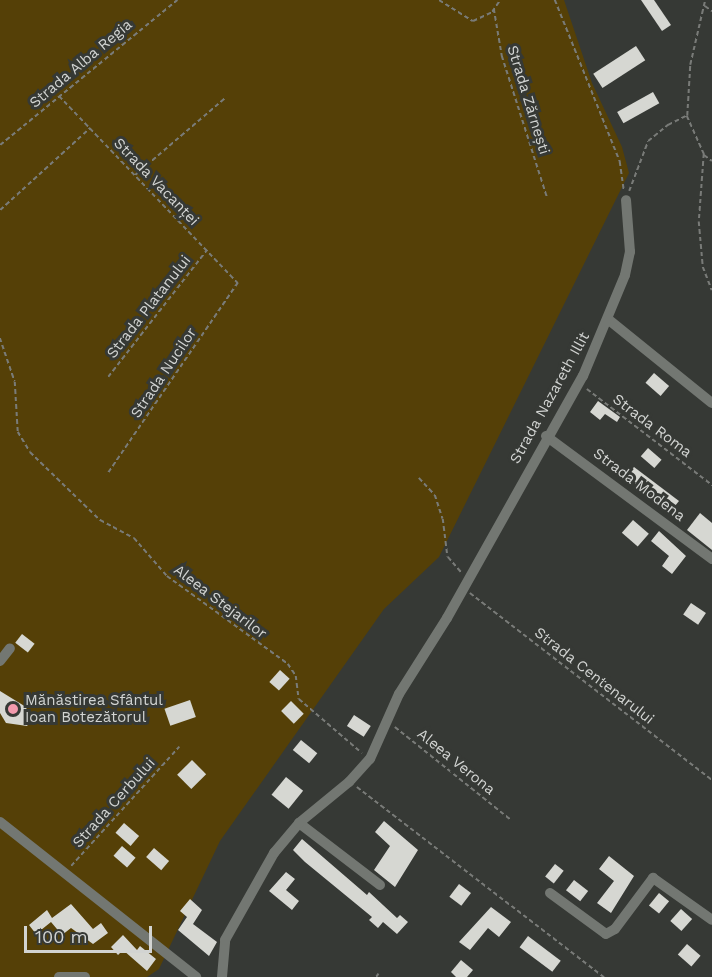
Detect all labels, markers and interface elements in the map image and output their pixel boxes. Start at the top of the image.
street label: Strada Alba Regia [26,15,136,113]
street label: Strada Zărnești [503,43,553,157]
street label: Strada Vacanței [109,134,203,230]
street label: Strada Platanului [103,252,195,362]
street label: Strada Nucilor [127,324,201,422]
street label: Strada Nazareth Illit [506,329,594,467]
street label: Strada Roma [609,390,695,462]
street label: Strada Modena [589,444,689,526]
street label: Aleea Stejarilor [170,561,270,643]
street label: Strada Centenarului [530,624,658,728]
place label: Mănăstirea Sfântul Ioan Botezătorul [25,691,163,726]
marker: Mănăstirea Sfântul Ioan Botezătorul [6,702,20,716]
street label: Aleea Verona [413,725,499,799]
street label: Strada Cerbului [69,754,159,852]
scale bar [27,914,154,952]
text: 100 m [35,926,88,947]

